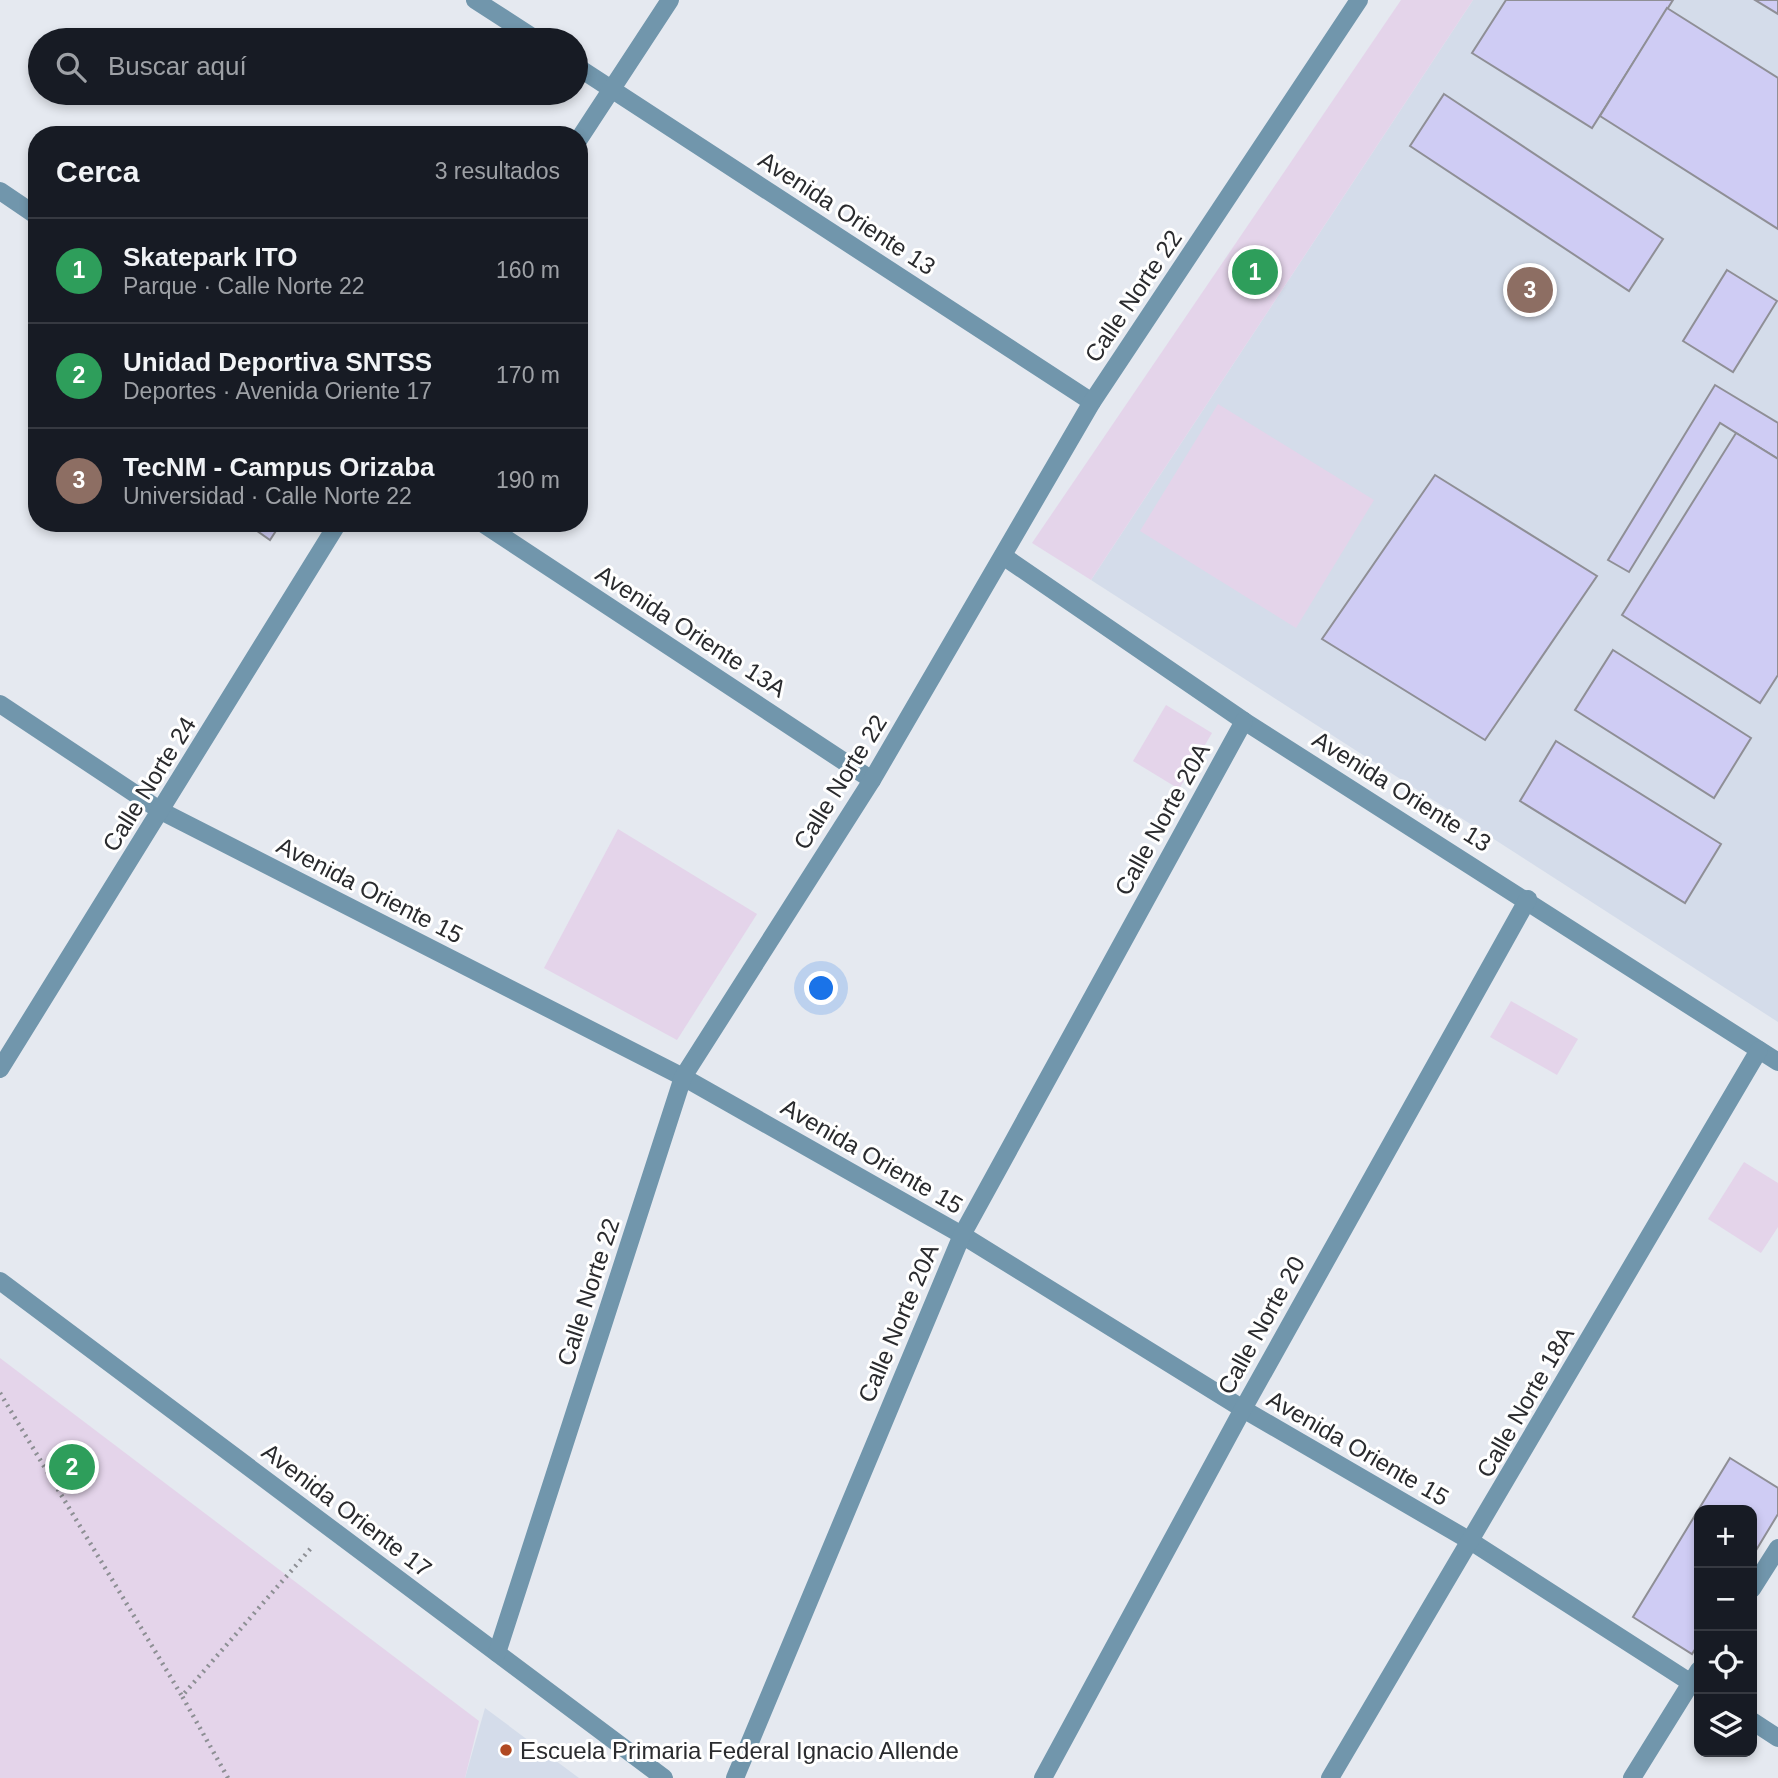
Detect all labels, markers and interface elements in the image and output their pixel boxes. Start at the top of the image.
search box [28,28,588,105]
icon: search [52,48,90,86]
text: Buscar aquí [108,51,247,81]
street label: Avenida Oriente 13 [754,146,940,280]
text: Cerca [56,155,139,188]
text: 3 resultados [435,158,560,184]
street label: Calle Norte 22 [1079,225,1187,367]
text: Skatepark ITO [123,242,297,272]
pin: 1 [1232,246,1278,298]
text: 1 [73,257,85,283]
text: 160 m [496,257,560,283]
pin: 3 [1507,264,1553,316]
text: Parque · Calle Norte 22 [123,273,365,299]
text: Unidad Deportiva SNTSS [123,347,432,377]
text: 2 [73,362,85,388]
text: 170 m [496,362,560,388]
text: Deportes · Avenida Oriente 17 [123,378,432,404]
text: TecNM - Campus Orizaba [123,452,435,482]
text: 3 [73,467,85,493]
text: 190 m [496,467,560,493]
text: Universidad · Calle Norte 22 [123,483,412,509]
street label: Avenida Oriente 13A [591,559,791,703]
street label: Calle Norte 22 [788,710,892,854]
street label: Calle Norte 24 [97,712,201,856]
street label: Avenida Oriente 13 [1308,725,1496,857]
street label: Calle Norte 20A [1109,738,1215,900]
street label: Avenida Oriente 15 [273,831,467,949]
your location [804,971,838,1005]
street label: Avenida Oriente 15 [776,1093,968,1219]
street label: Calle Norte 22 [551,1215,625,1369]
street label: Calle Norte 20A [852,1240,944,1406]
street label: Calle Norte 20 [1212,1251,1310,1399]
street label: Calle Norte 18A [1471,1322,1579,1482]
street label: Avenida Oriente 15 [1262,1385,1454,1511]
street label: Avenida Oriente 17 [257,1438,437,1582]
pin: 2 [49,1441,95,1493]
map controls [1694,1505,1757,1757]
button: + [1694,1505,1757,1568]
button: − [1694,1568,1757,1631]
button: locate [1694,1631,1757,1694]
button: layers [1694,1694,1757,1757]
place label: Escuela Primaria Federal Ignacio Allende [520,1737,959,1764]
marker: Escuela Primaria Federal Ignacio Allende [498,1742,514,1758]

